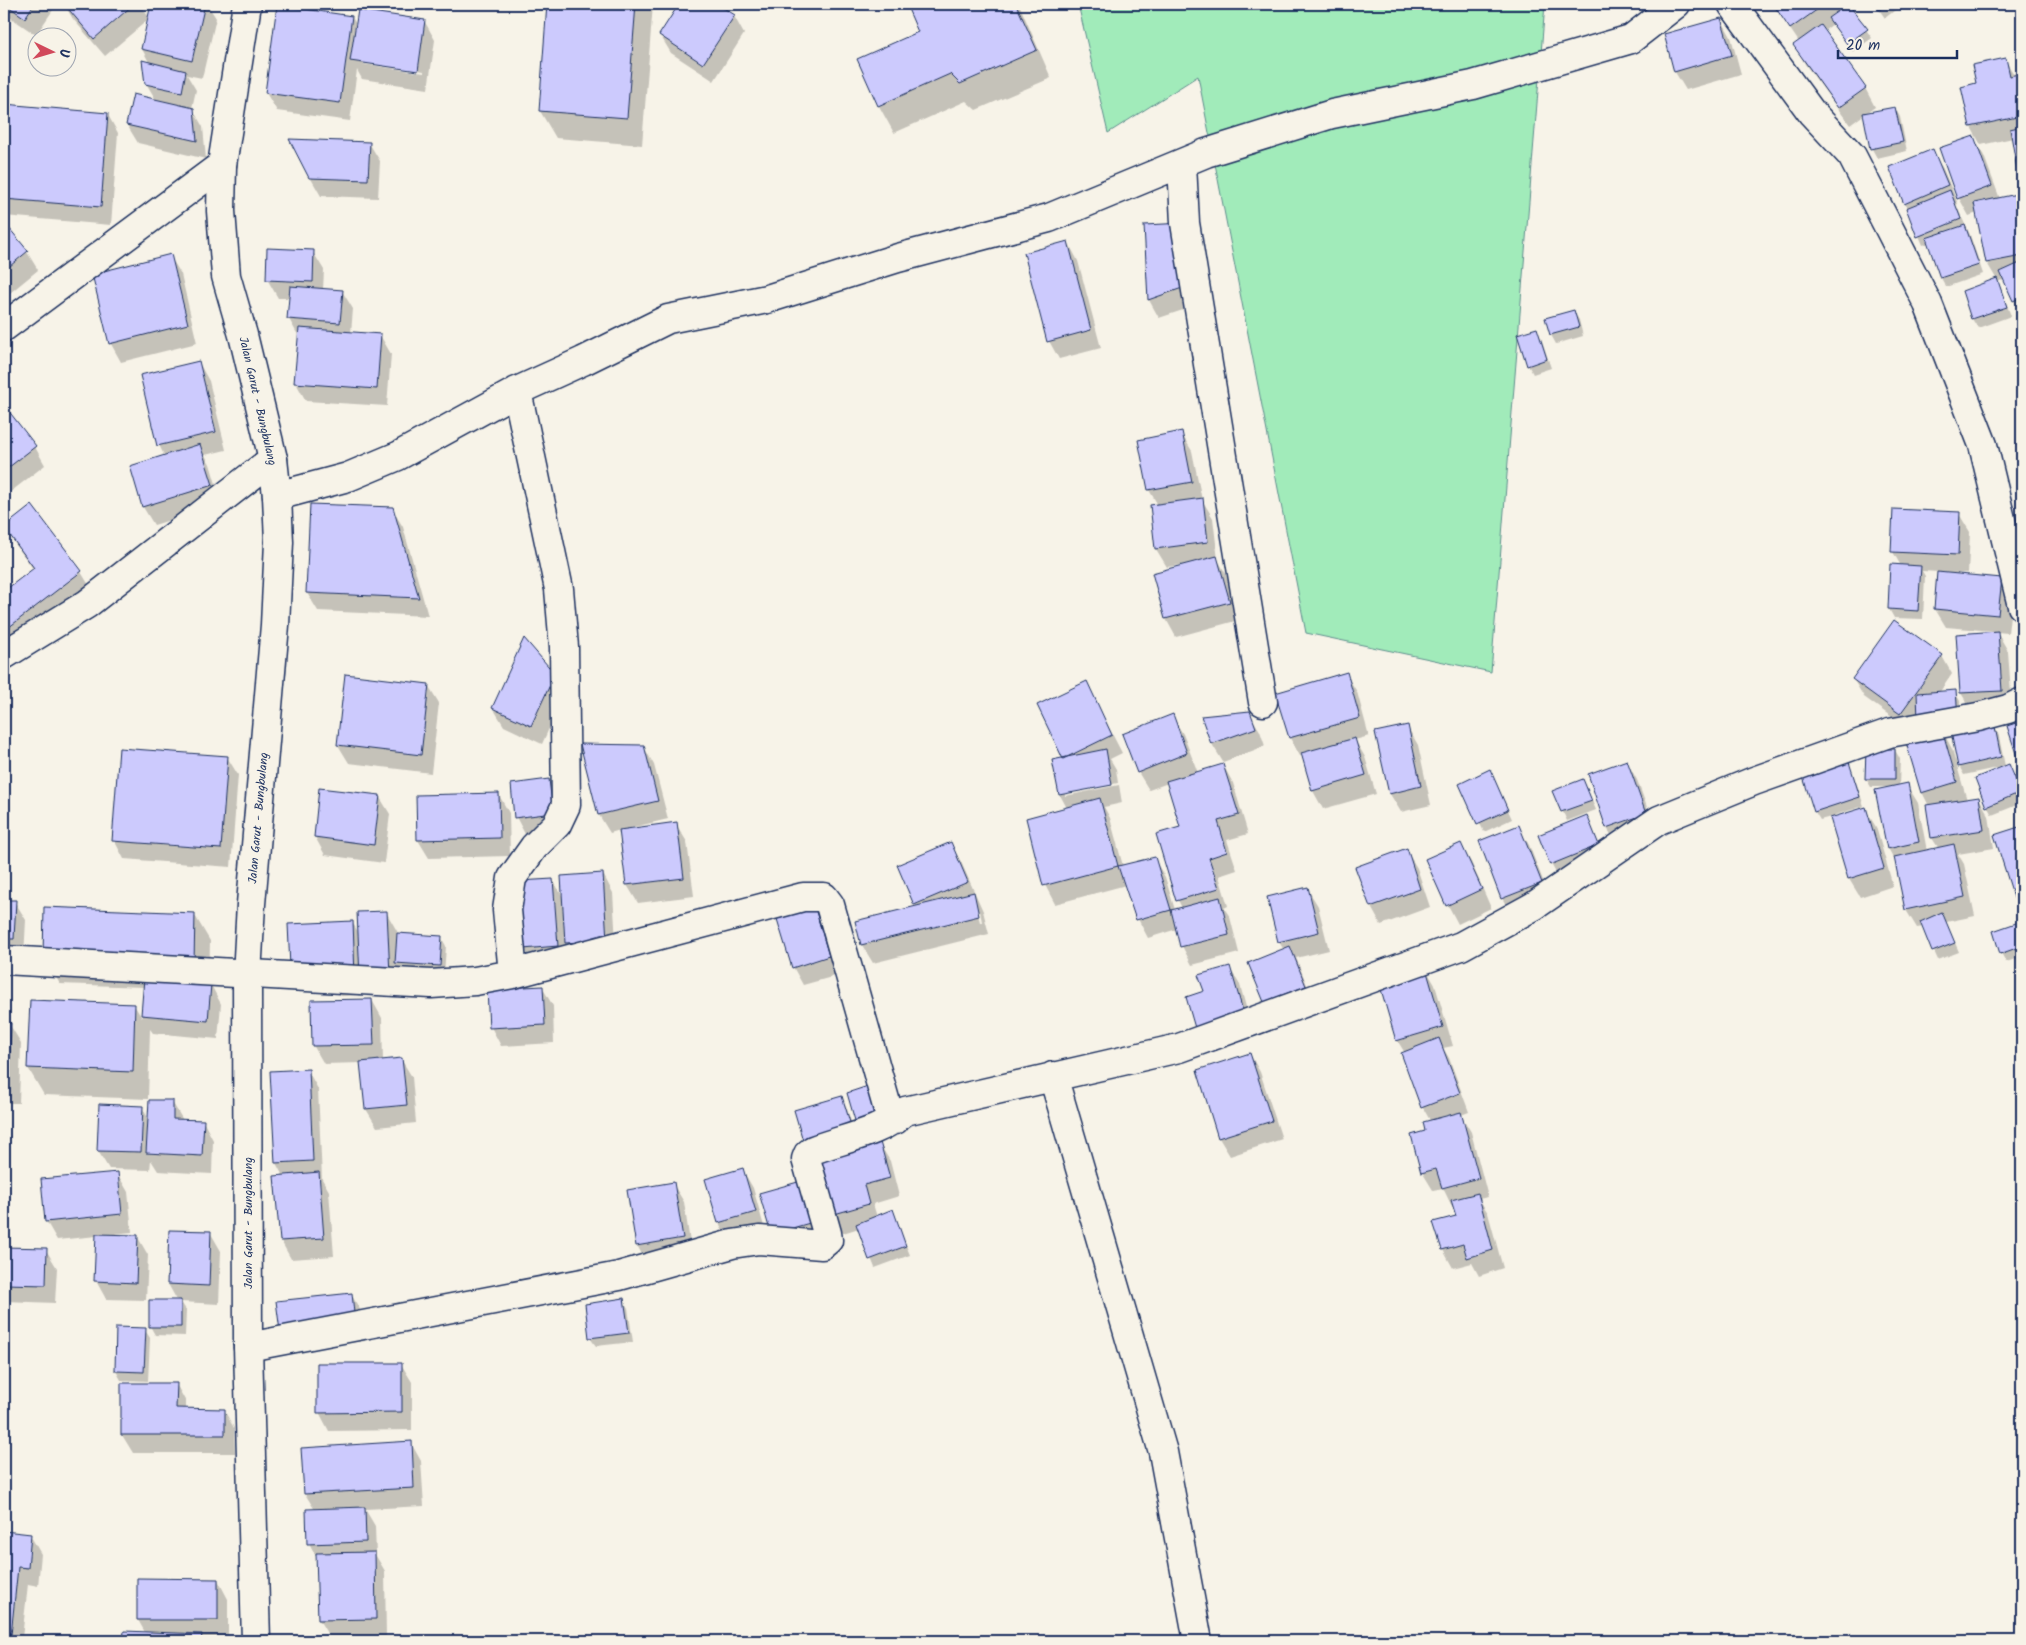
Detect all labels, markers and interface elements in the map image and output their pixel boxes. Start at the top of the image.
north arrow [28,28,78,78]
scale bar [1838,28,1957,60]
text: 20 m [1846,34,1880,58]
text: U [53,48,75,59]
street label: Jalan Garut - Bungbulang [233,335,282,468]
street label: Jalan Garut - Bungbulang [243,751,274,884]
street label: Jalan Garut - Bungbulang [239,1157,258,1289]

